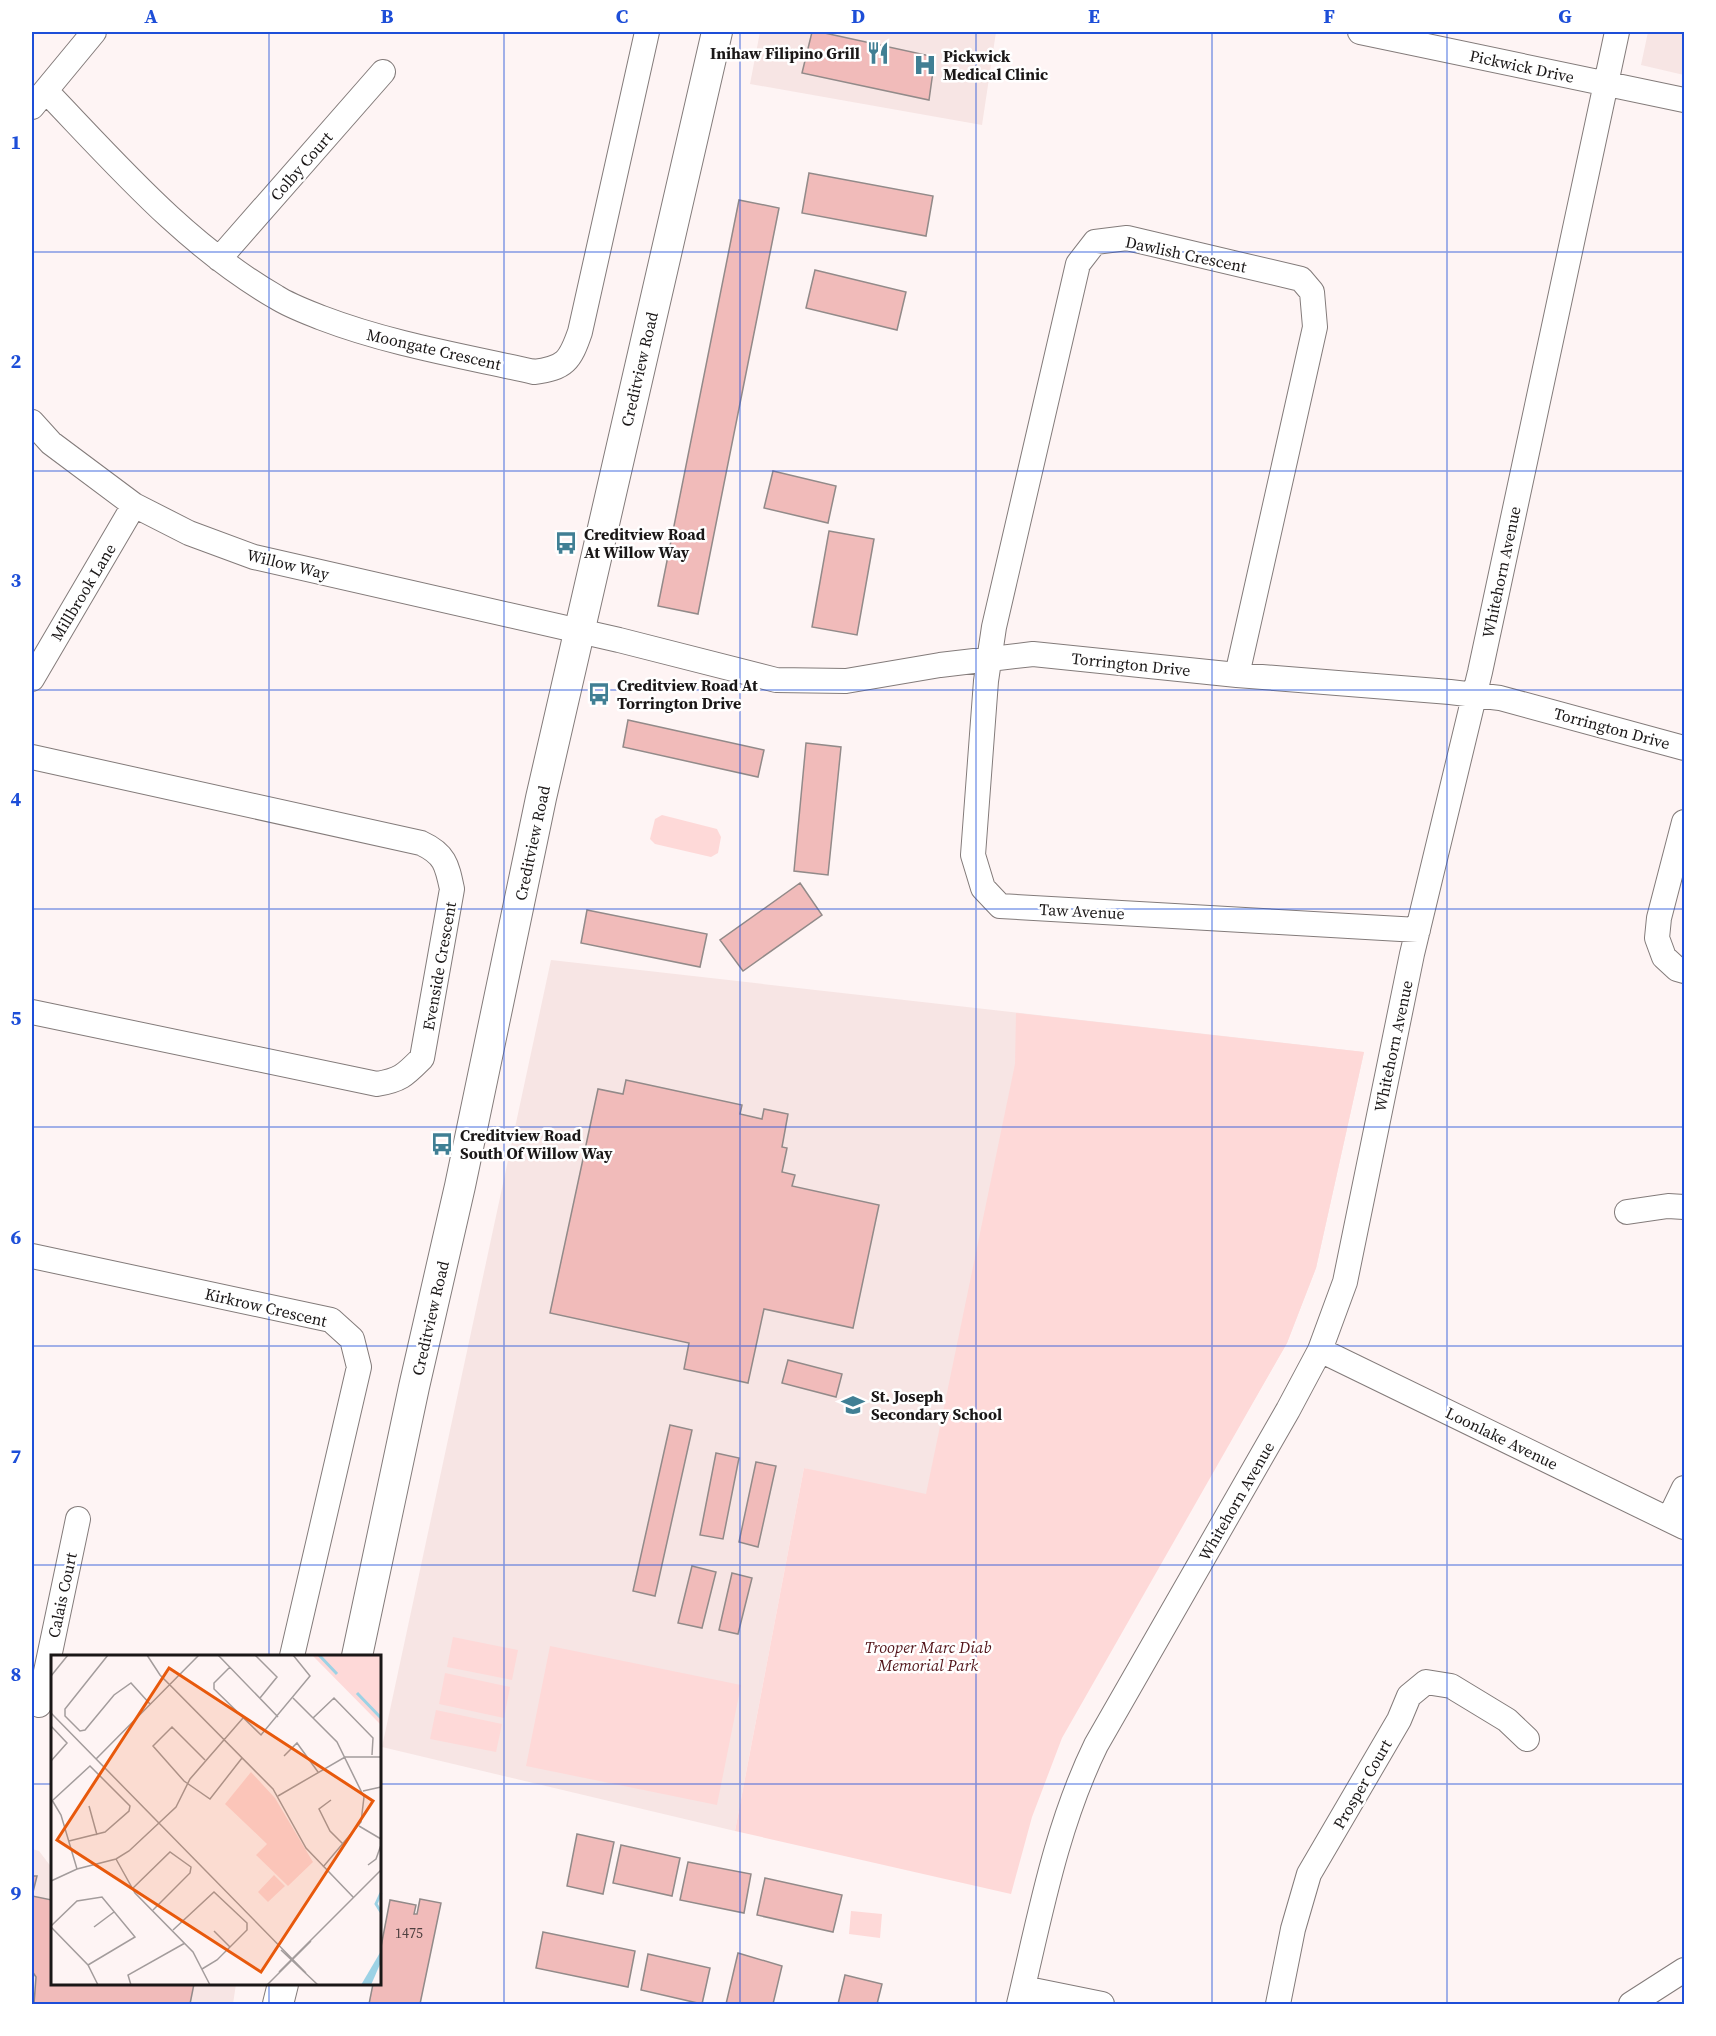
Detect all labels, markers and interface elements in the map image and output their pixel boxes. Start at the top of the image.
text: A [144,2,158,30]
text: B [380,2,394,30]
text: C [616,2,628,30]
text: D [851,2,865,30]
text: E [1088,2,1100,30]
text: F [1323,2,1335,30]
text: G [1558,2,1572,30]
restaurant icon: Inihaw Filipino Grill [865,40,891,66]
place label: Inihaw Filipino Grill [710,42,860,64]
street label: Pickwick Drive [1468,44,1576,88]
place label: Pickwick Medical Clinic [943,45,1048,85]
hospital icon: Pickwick Medical Clinic [912,52,938,78]
street label: Colby Court [265,126,338,205]
text: 1 [11,128,21,156]
street label: Dawlish Crescent [1123,230,1249,278]
street label: Creditview Road [615,309,663,429]
street label: Moongate Crescent [365,323,504,375]
text: 2 [11,347,22,375]
street label: Whitehorn Avenue [1476,504,1526,640]
place label: Creditview Road At Willow Way [584,523,706,563]
bus stop icon: Creditview Road At Willow Way [553,530,579,556]
street label: Millbrook Lane [45,539,121,645]
street label: Willow Way [245,543,332,585]
text: 3 [11,566,22,594]
street label: Torrington Drive [1070,647,1192,681]
place label: Creditview Road At Torrington Drive [617,674,758,714]
bus stop icon: Creditview Road At Torrington Drive [586,681,612,707]
street label: Torrington Drive [1551,702,1673,754]
street label: Creditview Road [509,783,555,903]
text: 4 [11,785,22,813]
street label: Taw Avenue [1039,898,1125,924]
street label: Evenside Crescent [417,899,461,1032]
street label: Whitehorn Avenue [1368,978,1418,1114]
text: 5 [11,1004,22,1032]
place label: Creditview Road South Of Willow Way [460,1124,613,1164]
bus stop icon: Creditview Road South Of Willow Way [429,1131,455,1157]
text: 6 [11,1223,22,1251]
street label: Creditview Road [406,1258,454,1378]
street label: Kirkrow Crescent [203,1282,330,1332]
place label: St. Joseph Secondary School [871,1385,1002,1425]
school or university icon: St. Joseph Secondary School [840,1392,866,1418]
street label: Loonlake Avenue [1442,1401,1562,1475]
street label: Whitehorn Avenue [1193,1437,1279,1565]
text: 7 [11,1442,22,1470]
street label: Calais Court [42,1550,82,1640]
park label: Trooper Marc Diab Memorial Park [865,1636,991,1676]
inset map [51,1655,381,1985]
text: 8 [11,1660,21,1688]
street label: Prosper Court [1328,1735,1397,1833]
text: 9 [11,1879,22,1907]
house number: 1475 [395,1923,423,1943]

